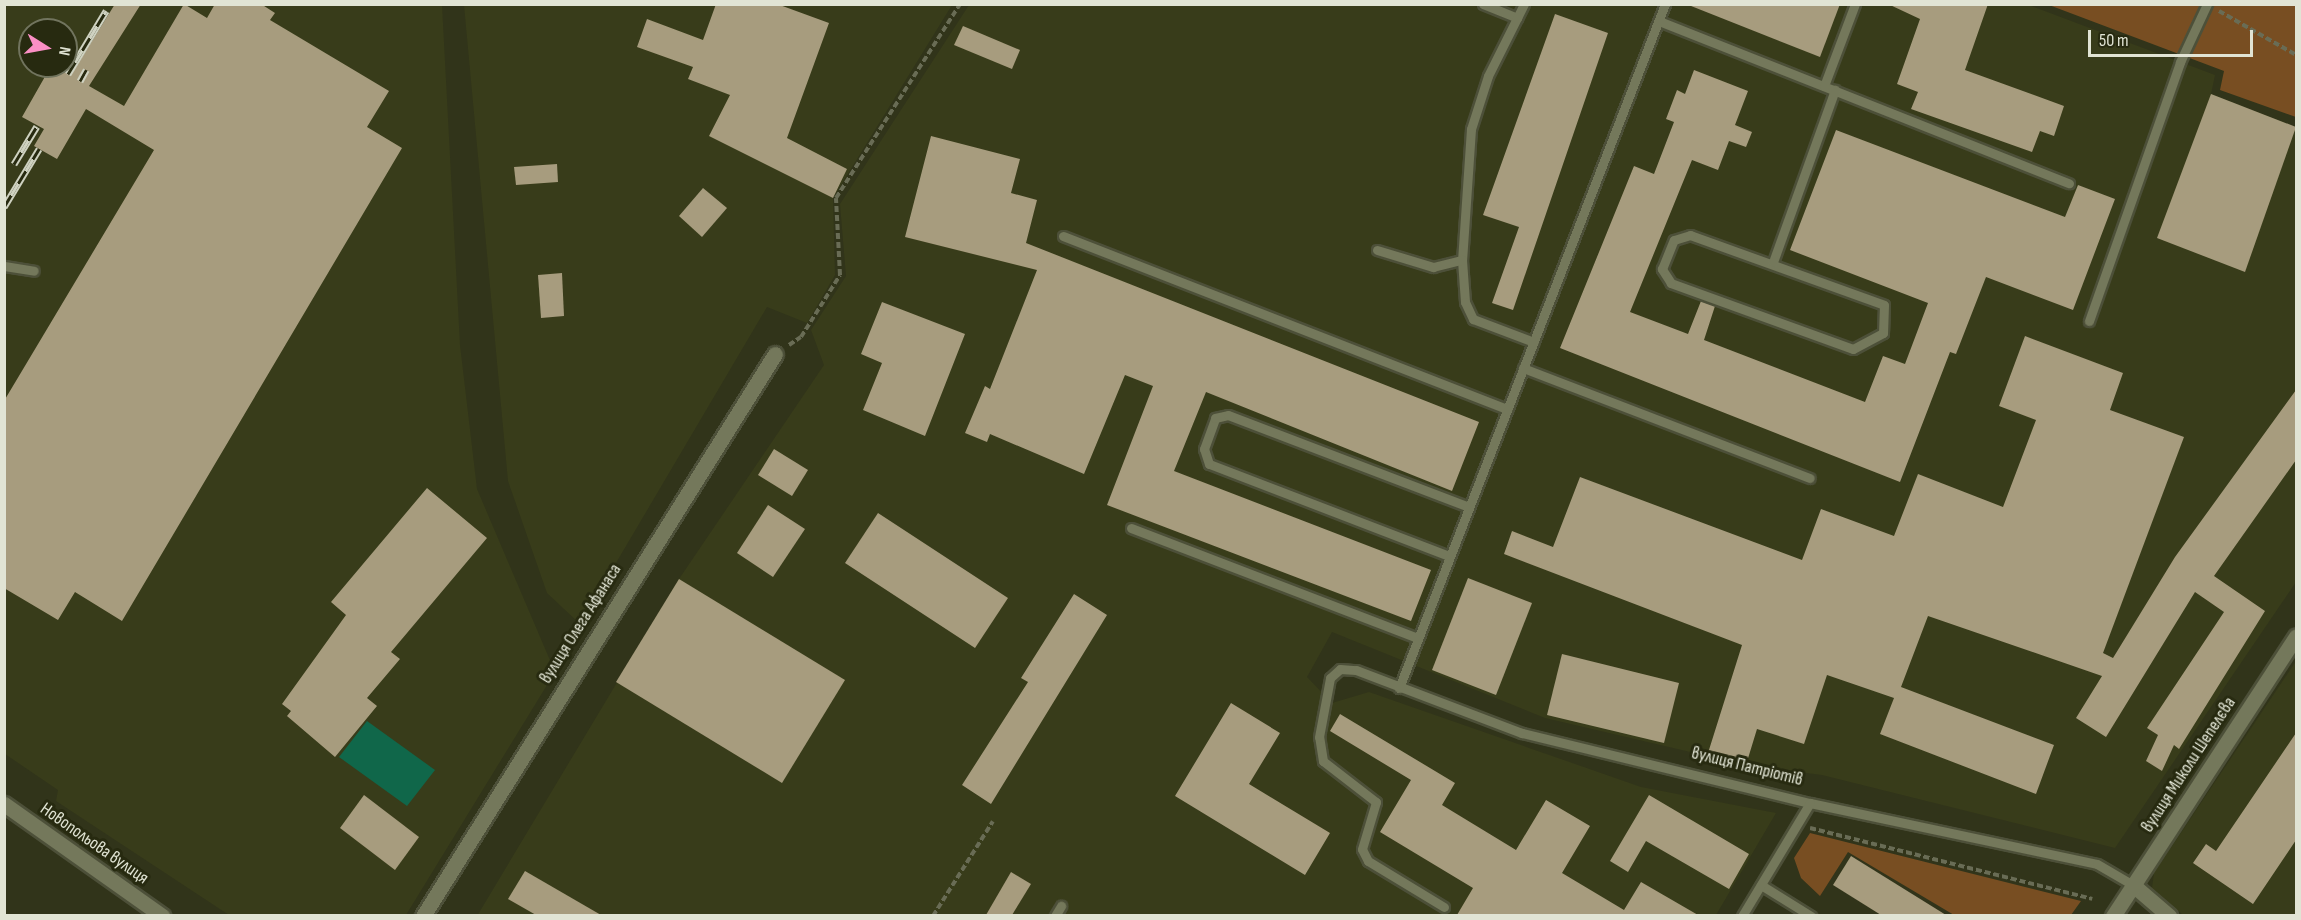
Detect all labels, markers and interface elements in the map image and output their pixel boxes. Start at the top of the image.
north arrow [18,18,78,78]
scale bar [2091,18,2256,56]
text: 50 m [2099,30,2129,51]
text: N [54,45,74,57]
street label: вулиця Олега Афанаса [536,560,626,688]
street label: вулиця Миколи Шепелєва [2137,693,2241,837]
street label: вулиця Патріотів [1689,743,1805,791]
street label: Новопольова вулиця [36,799,152,889]

